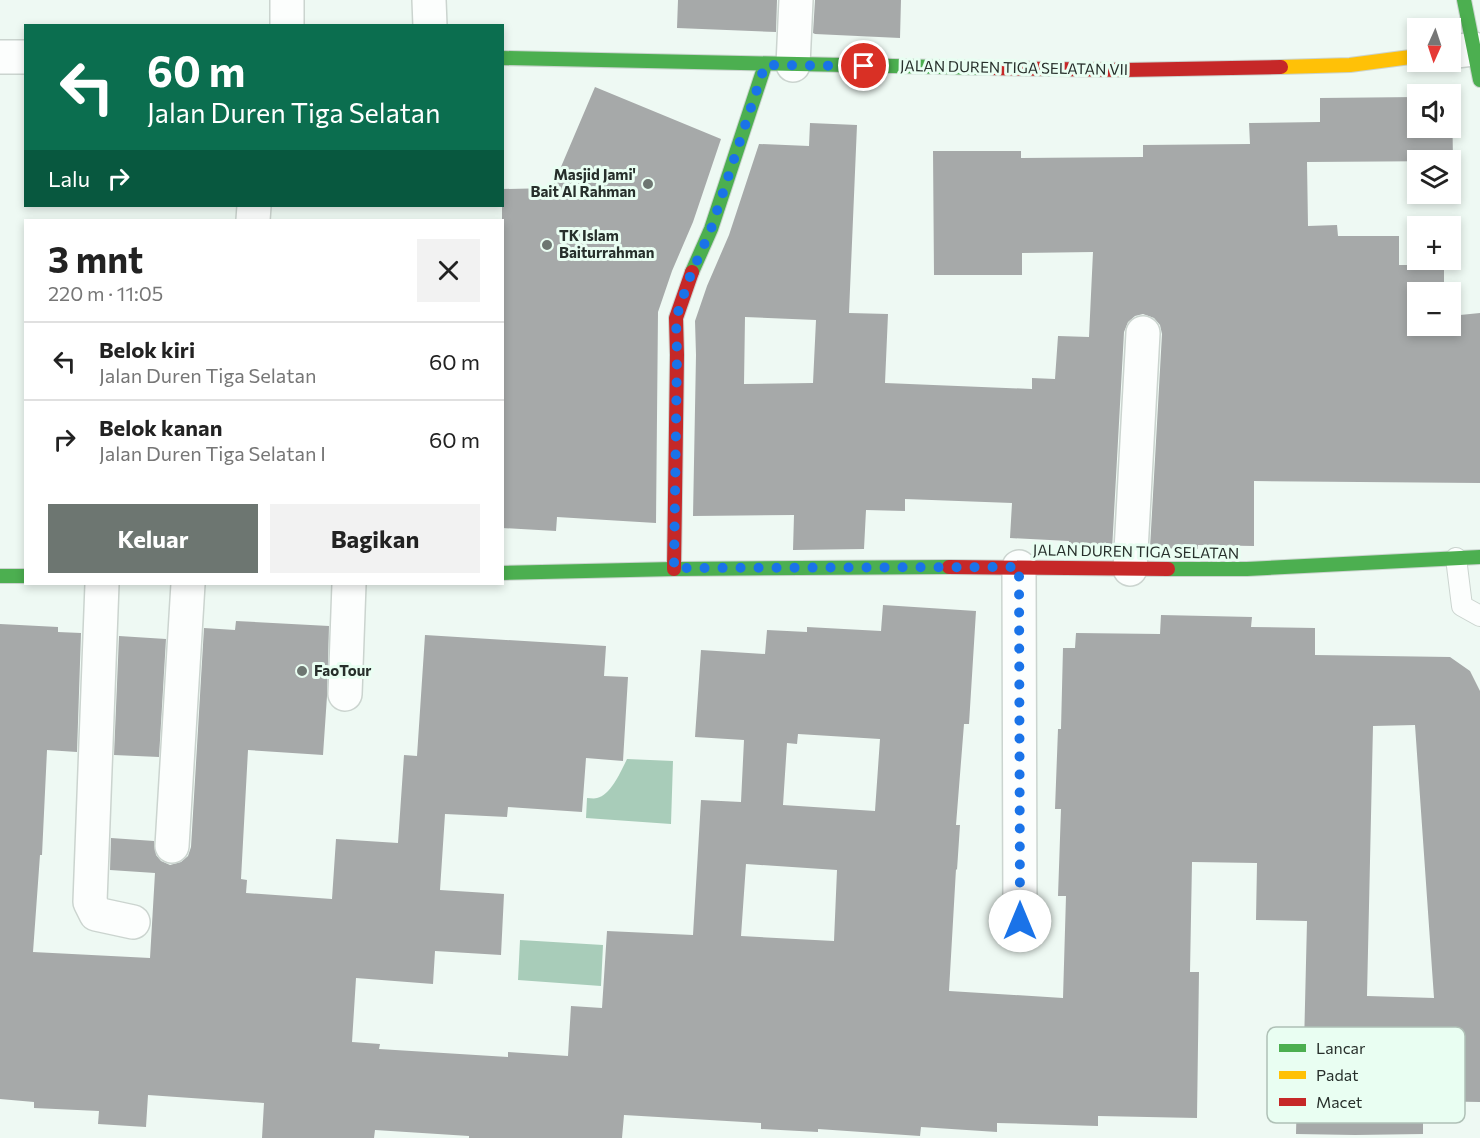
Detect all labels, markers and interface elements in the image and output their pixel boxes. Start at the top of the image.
north arrow [1407,18,1461,72]
map controls [1407,18,1461,336]
pin [838,40,889,91]
text: 60 m [147,44,246,96]
icon: left [48,48,126,126]
icon: arrive [847,49,880,82]
street label: JALAN DUREN TIGA SELATAN VII [900,56,1128,78]
button: sound [1407,84,1461,138]
text: Jalan Duren Tiga Selatan [147,96,440,129]
button: layers [1407,150,1461,204]
icon: right [102,162,135,195]
text: Lalu [48,165,90,192]
place label: Masjid Jami' Bait Al Rahman [531,165,636,200]
marker: Masjid Jami' Bait Al Rahman [641,177,655,191]
button: + [1407,216,1461,270]
place label: TK Islam Baiturrahman [559,226,654,261]
text: 3 mnt [48,236,143,280]
marker: TK Islam Baiturrahman [540,238,554,252]
button: close [417,239,480,302]
text: 220 m · 11:05 [48,281,163,305]
button: − [1407,282,1461,336]
text: Belok kiri [99,336,195,363]
icon: left [48,345,81,378]
text: 60 m [429,348,480,375]
text: Jalan Duren Tiga Selatan [99,363,316,387]
text: Belok kanan [99,414,222,441]
icon: right [48,423,81,456]
text: 60 m [429,426,480,453]
text: Jalan Duren Tiga Selatan I [99,441,326,465]
button: Keluar [48,504,258,573]
button: Bagikan [270,504,480,573]
street label: JALAN DUREN TIGA SELATAN [1033,540,1239,562]
place label: FaoTour [314,661,372,679]
marker: FaoTour [295,664,309,678]
position arrow [988,889,1052,953]
legend [1267,1027,1465,1123]
text: Lancar [1316,1038,1366,1057]
text: Padat [1316,1065,1359,1084]
text: Macet [1316,1092,1363,1111]

